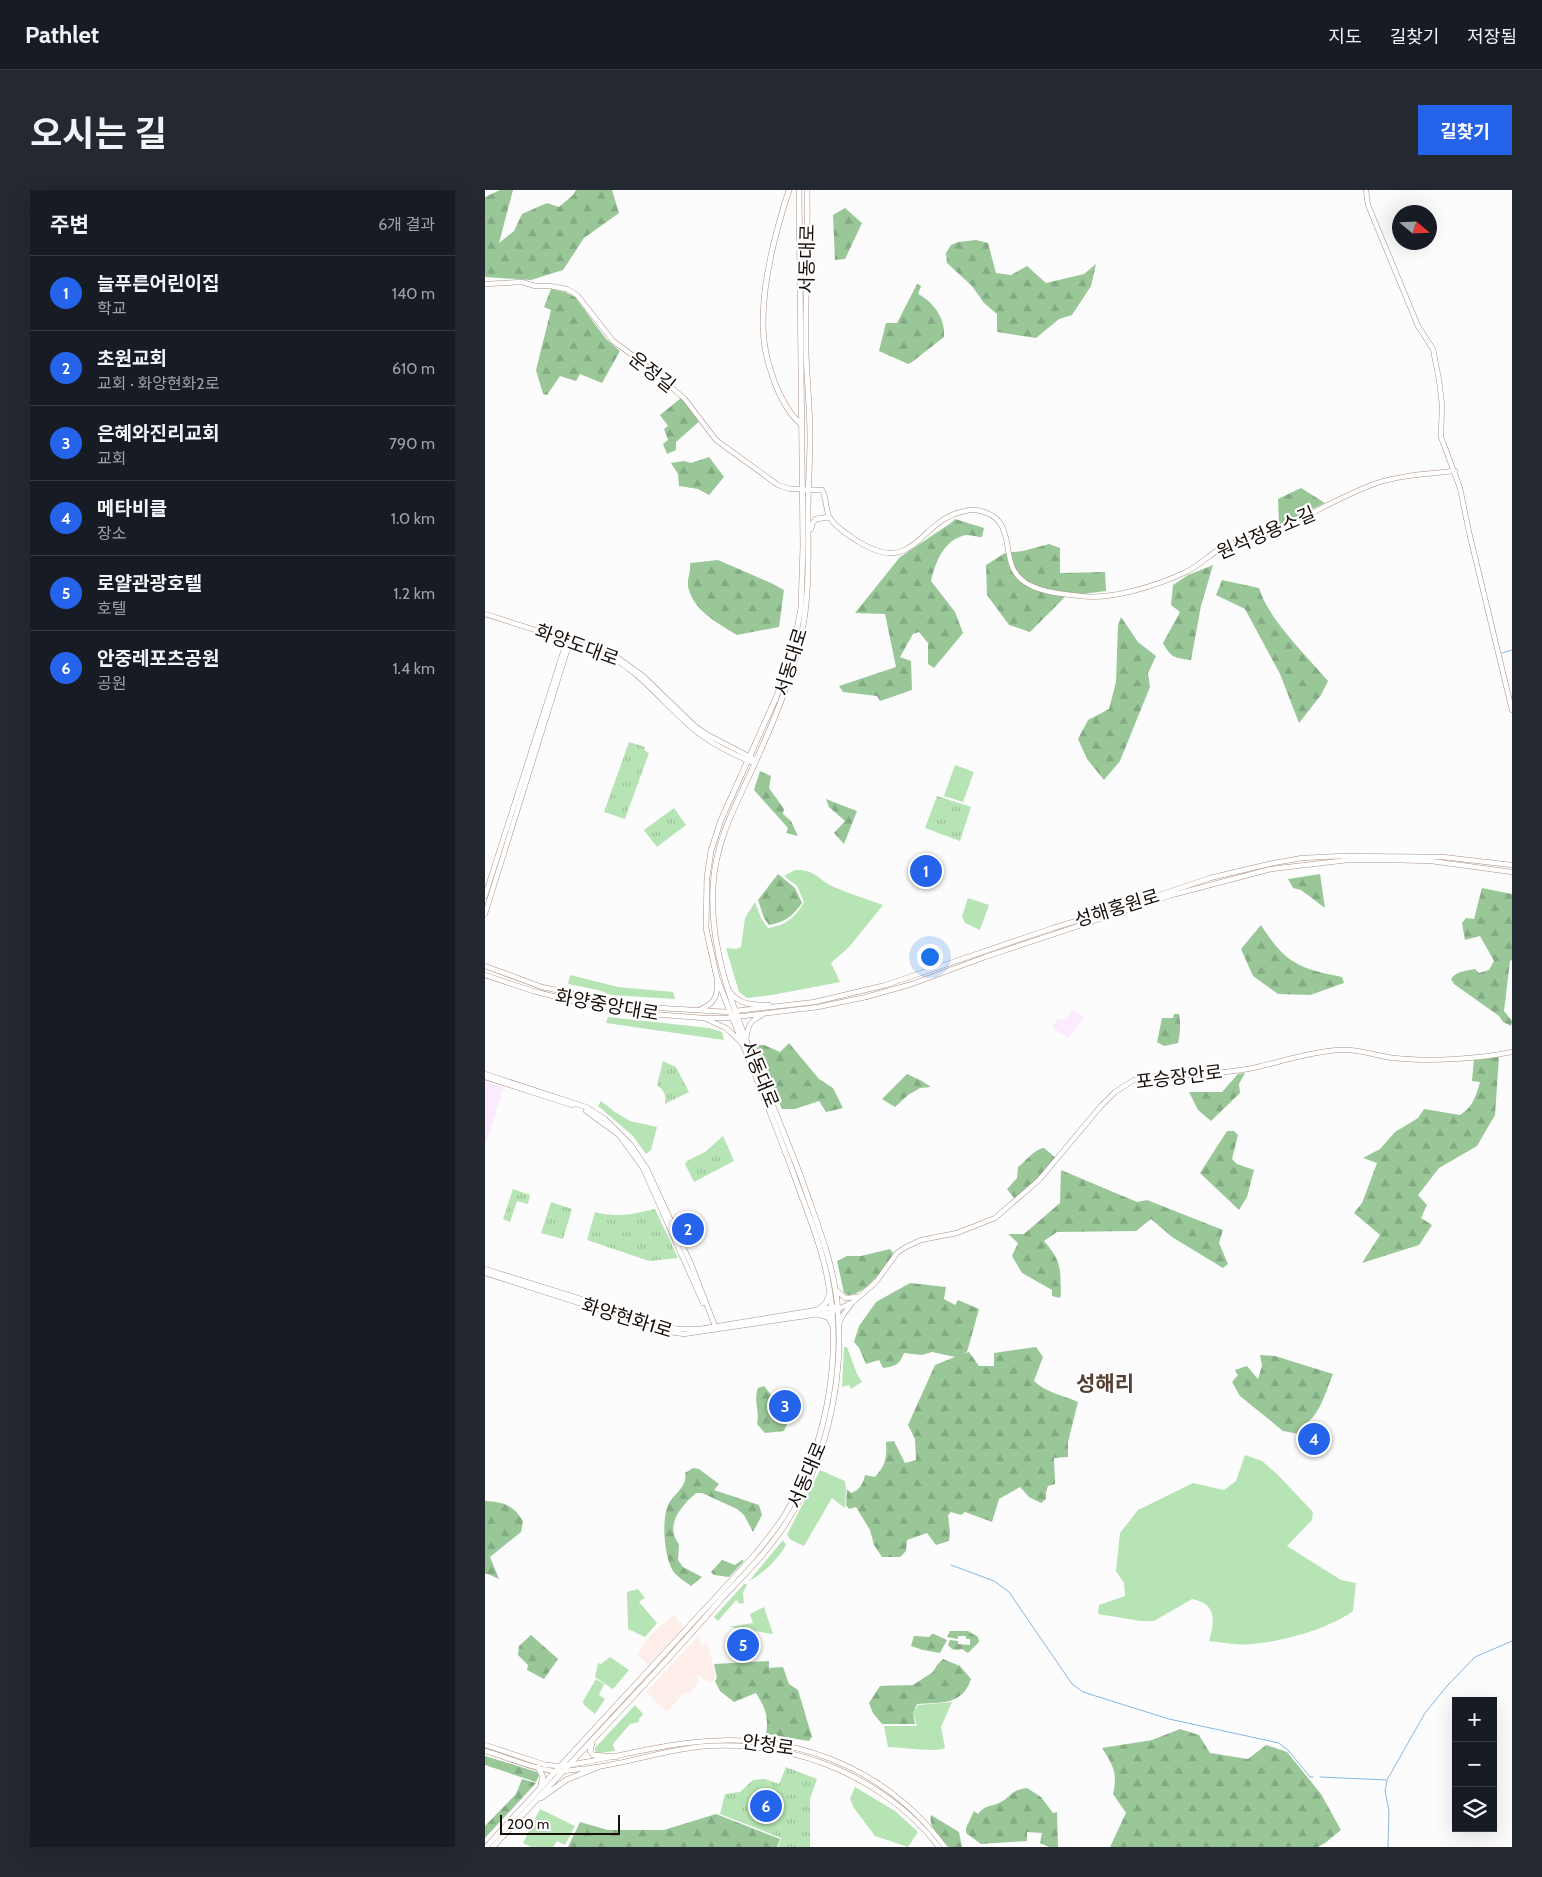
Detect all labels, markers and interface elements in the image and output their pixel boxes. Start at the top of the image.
text: Pathlet [25,20,99,49]
text: 지도 [1329,26,1362,48]
text: 길찾기 [1390,26,1439,48]
text: 저장됨 [1467,26,1517,48]
button: 길찾기 [1418,105,1512,155]
text: 오시는 길 [30,112,167,155]
north arrow [1392,205,1437,250]
text: 주변 [50,212,89,237]
text: 6개 결과 [378,215,435,234]
street label: 서동대로 [795,224,819,294]
text: 늘푸른어린이집 [97,272,219,295]
text: 1 [63,284,69,303]
text: 140 m [392,284,435,303]
text: 학교 [97,299,126,318]
text: 초원교회 [97,347,167,370]
street label: 운정길 [624,347,680,397]
text: 2 [62,359,70,378]
text: 610 m [392,359,435,378]
text: 교회 · 화양현화2로 [97,374,219,393]
text: 은혜와진리교회 [97,422,219,445]
text: 3 [62,434,70,453]
text: 790 m [389,434,435,453]
text: 교회 [97,449,126,468]
text: 메타비클 [97,497,167,520]
street label: 원석정용소길 [1213,502,1319,564]
text: 4 [61,509,71,528]
text: 1.0 km [391,509,435,528]
text: 장소 [97,524,126,543]
text: 로얄관광호텔 [97,572,202,595]
text: 5 [62,584,70,603]
text: 1.2 km [393,584,435,603]
text: 호텔 [97,599,126,618]
street label: 화양도대로 [532,619,622,671]
street label: 서동대로 [770,625,812,699]
text: 안중레포츠공원 [97,647,219,670]
text: 6 [62,659,71,678]
text: 1.4 km [392,659,435,678]
text: 공원 [97,674,126,693]
pin: 1 [910,852,942,890]
street label: 성해홍원로 [1072,884,1162,932]
your location [917,944,943,970]
street label: 화양중앙대로 [553,985,661,1025]
street label: 서동대로 [736,1037,784,1111]
street label: 포승장안로 [1134,1060,1224,1094]
pin: 2 [672,1210,704,1248]
street label: 화양현화1로 [579,1293,675,1343]
district label: 성해리 [1076,1371,1134,1396]
pin: 3 [769,1387,801,1425]
pin: 4 [1298,1420,1330,1458]
street label: 서동대로 [783,1438,831,1512]
pin: 5 [727,1626,759,1664]
map controls [1452,1697,1497,1832]
button: + [1452,1697,1497,1742]
street label: 안청로 [740,1730,796,1760]
button: − [1452,1742,1497,1787]
pin: 6 [750,1787,782,1825]
button: layers [1452,1787,1497,1832]
scale bar [500,1812,620,1835]
text: 200 m [507,1815,549,1833]

